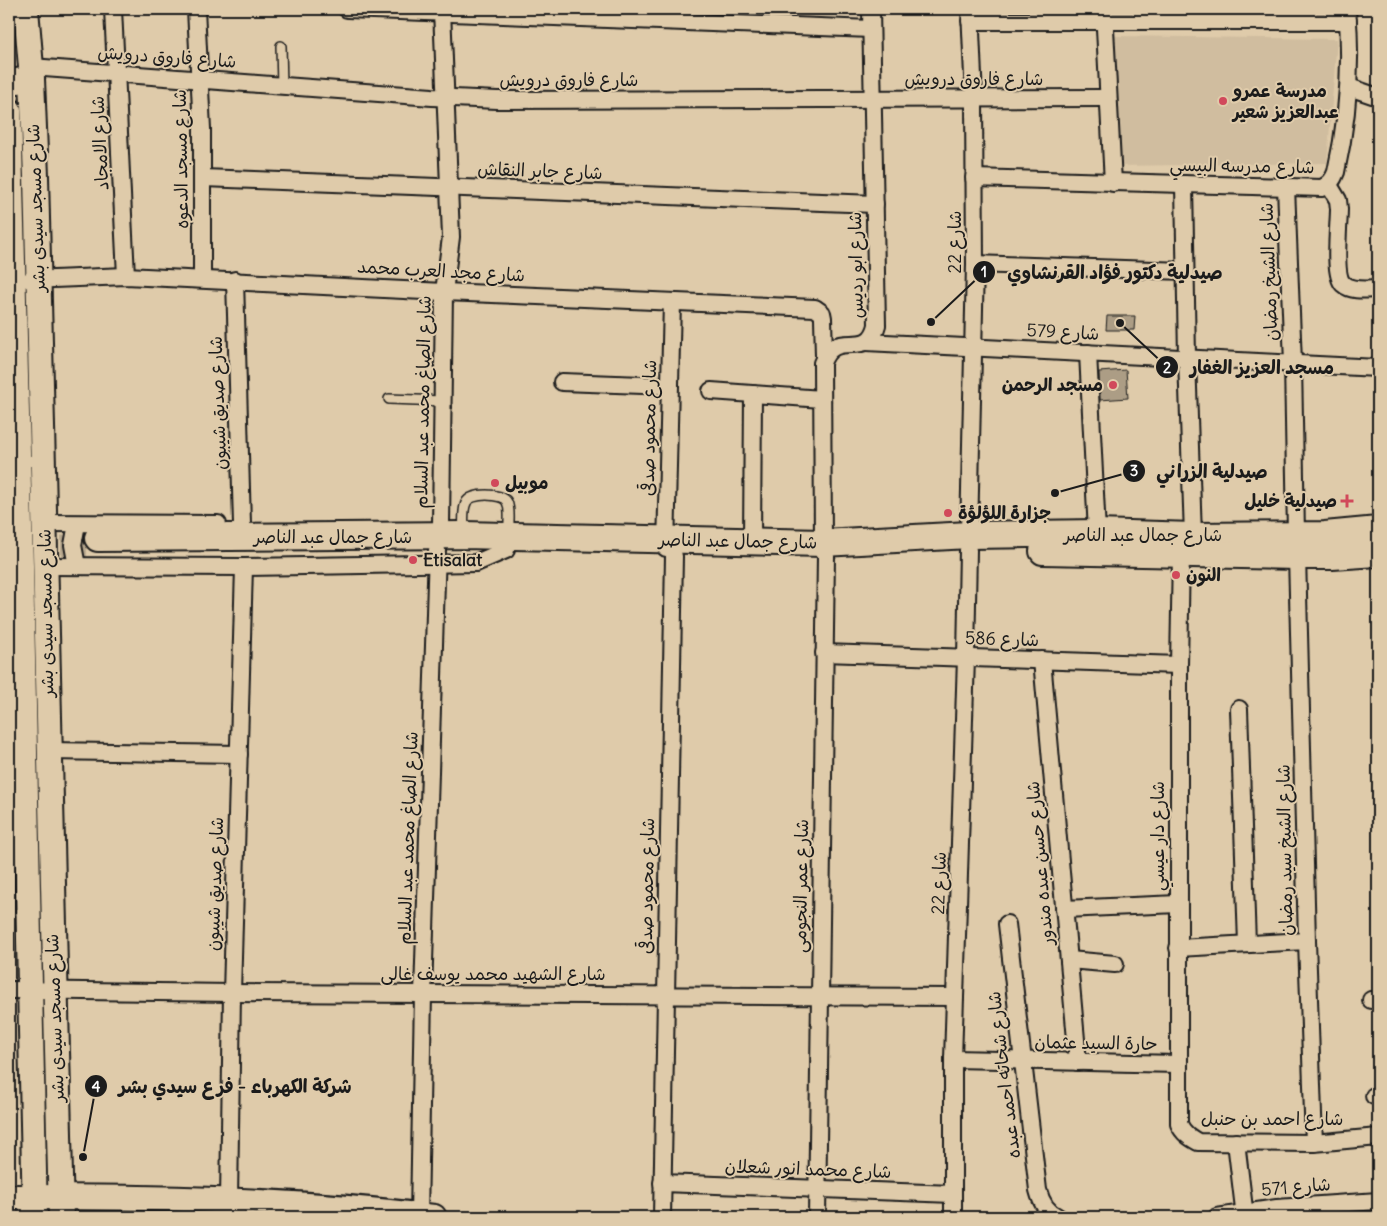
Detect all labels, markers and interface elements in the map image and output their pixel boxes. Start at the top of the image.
street label: شارع فاروق درويش [97,40,237,74]
street label: شارع فاروق درويش [905,67,1044,91]
street label: شارع فاروق درويش [500,68,639,92]
place label: مدرسة عمرو عبدالعزيز شعير [1231,79,1339,123]
street label: شارع مسجد الدعوه [168,89,194,229]
street label: شارع الامجاد [86,95,114,191]
marker: مدرسة عمرو عبدالعزيز شعير [1217,95,1229,107]
street label: شارع مسجد سيدى بشر [21,123,51,295]
street label: شارع مدرسه البيسي [1169,153,1315,183]
street label: شارع جابر النقاش [477,157,603,185]
street label: شارع الشيخ رمضان [1255,202,1283,342]
street label: شارع ابو رديس [843,211,869,319]
street label: شارع 22 [943,211,967,273]
street label: شارع مجد العرب محمد [356,255,526,287]
callout: صيدلية دكتور فؤاد القرنشاوي [972,255,1232,289]
text: صيدلية دكتور فؤاد القرنشاوي [1007,260,1223,287]
text: 1 [981,262,987,281]
street label: شارع الصاغ محمد عبد السلام [409,295,439,509]
street label: شارع 579 [1026,318,1100,346]
street label: شارع صديق شيبون [204,336,232,470]
callout: مسجد العزيز الغفار [1155,350,1344,384]
text: مسجد العزيز الغفار [1188,355,1334,379]
text: 2 [1163,358,1171,377]
street label: شارع محمود صدقى [636,360,662,496]
place label: مسجد الرحمن [1002,373,1103,396]
marker: مسجد الرحمن [1107,379,1119,391]
callout: صيدلية الزراني [1121,454,1277,488]
text: صيدلية الزراني [1156,459,1268,488]
text: 3 [1130,461,1138,480]
place label: موبيل [505,471,548,494]
marker: موبيل [489,477,501,489]
place label: صيدلية خليل [1244,489,1337,512]
marker: صيدلية خليل [1341,495,1353,507]
place label: جزارة اللؤلؤة [958,501,1051,524]
marker: جزارة اللؤلؤة [942,507,954,519]
street label: شارع جمال عبد الناصر [1062,523,1222,547]
street label: شارع جمال عبد الناصر [252,525,412,549]
street label: شارع جمال عبد الناصر [657,528,817,554]
street label: شارع مسجد سيدى بشر [33,529,60,699]
place label: Etisalat [423,548,483,571]
marker: Etisalat [407,554,419,566]
place label: النون [1186,563,1221,587]
marker: النون [1170,569,1182,581]
street label: شارع 586 [964,626,1040,652]
street label: شارع الصاغ محمد عبد السلام [392,731,426,945]
street label: شارع الشيخ سيد رمضان [1272,764,1298,936]
street label: شارع حسن عبده مندور [1021,780,1059,948]
street label: شارع دار عيسي [1146,781,1174,891]
street label: شارع صديق شيبون [201,817,229,951]
street label: شارع محمود صدقى [634,818,660,954]
street label: شارع عمر النجومى [788,819,814,953]
street label: شارع 22 [926,851,952,915]
street label: شارع مسجد سيدى بشر [40,933,70,1105]
street label: شارع الشهيد محمد يوسف غالى [380,962,606,986]
street label: شارع شحاته احمد عبده [982,990,1026,1160]
street label: حارة السيد عثمان [1034,1030,1158,1055]
callout: شركة الكهرباء - فرع سيدي بشر [83,1069,361,1103]
text: شركة الكهرباء - فرع سيدي بشر [116,1074,352,1101]
text: 4 [92,1077,101,1096]
street label: شارع احمد بن حنبل [1201,1107,1343,1131]
street label: شارع محمد انور شعلان [724,1154,892,1184]
street label: شارع 571 [1260,1172,1332,1202]

